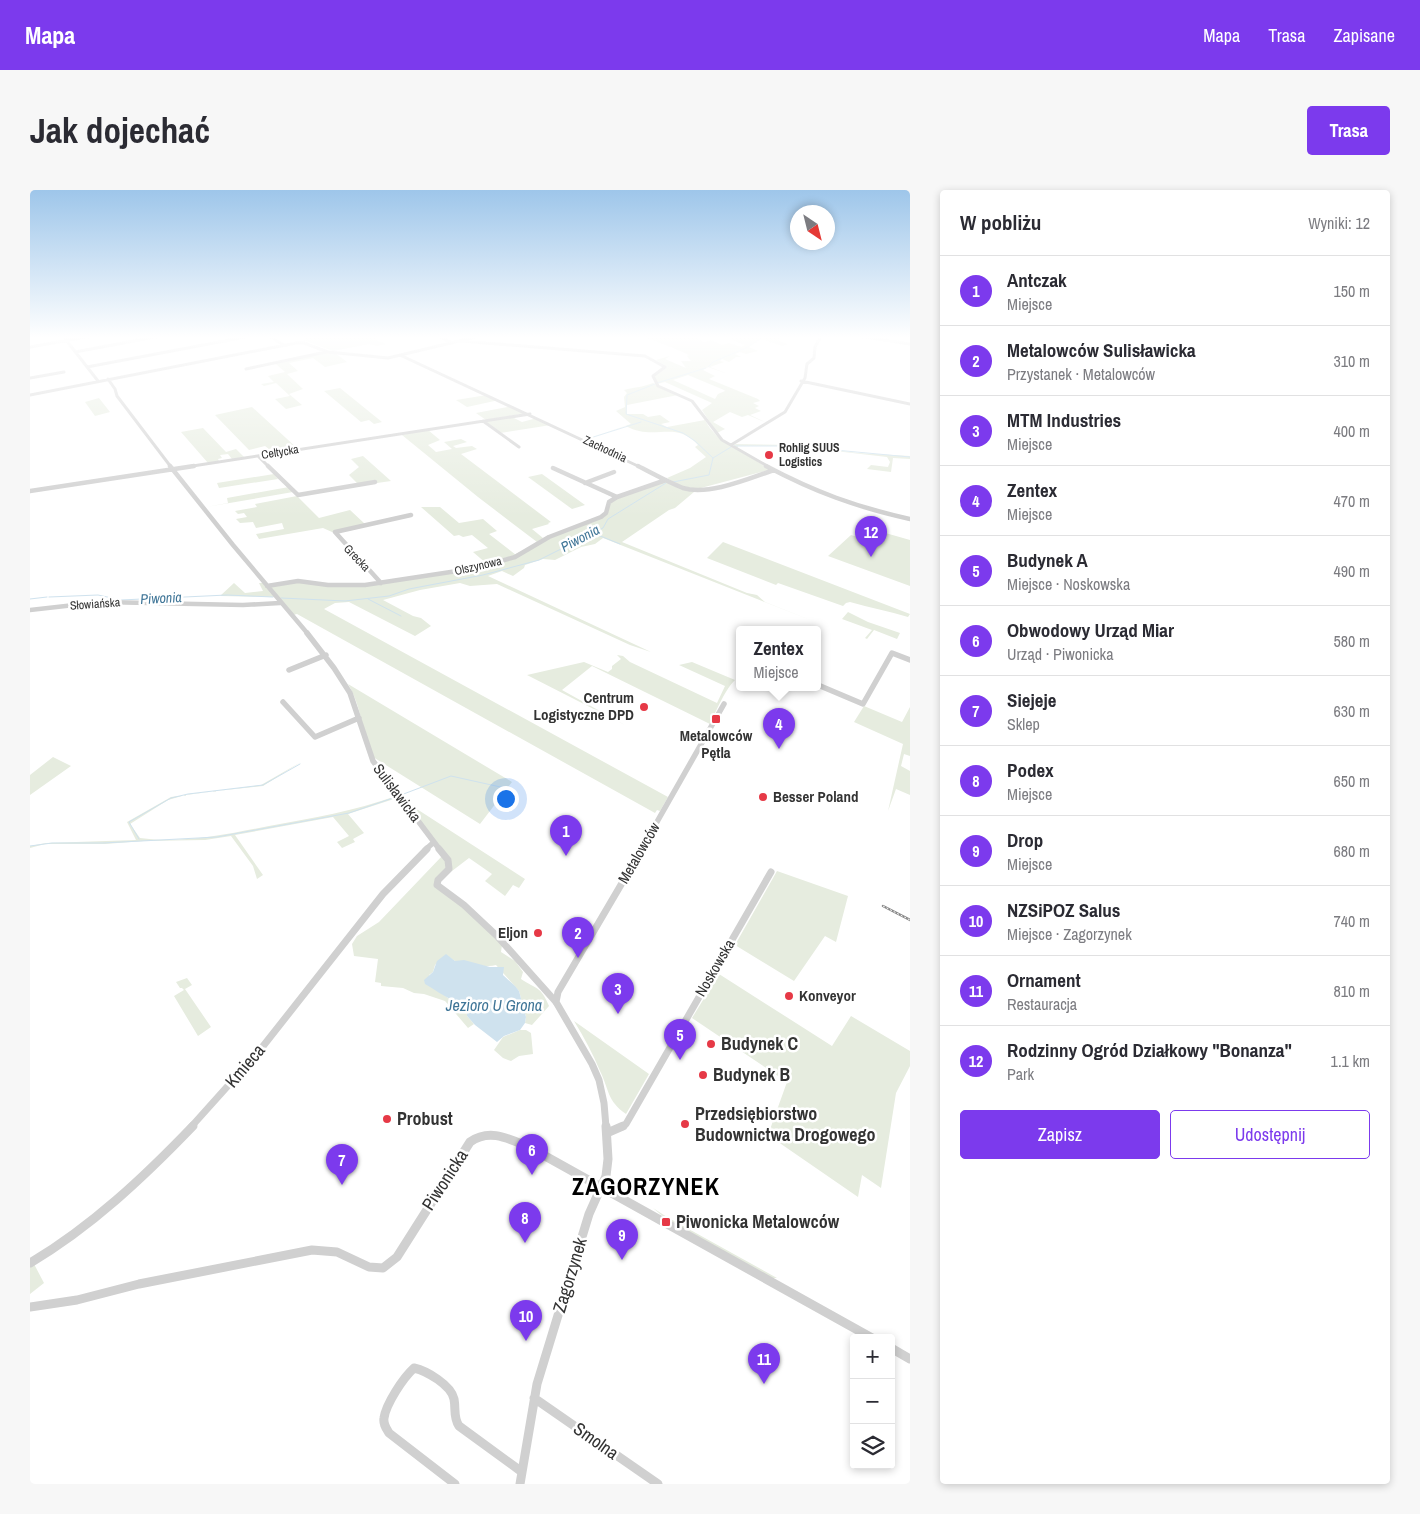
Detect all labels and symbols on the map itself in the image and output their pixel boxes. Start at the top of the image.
north arrow [790,205,835,250]
street label: Zachodnia [581,432,630,466]
place label: Rohlig SUUS Logistics [779,440,840,470]
street label: Celtycka [260,441,300,463]
marker: Rohlig SUUS Logistics [763,449,775,461]
pin: 12 [855,516,887,557]
water label: Piwonia [557,520,603,556]
street label: Grecka [340,541,374,575]
street label: Olszynowa [453,553,504,579]
water label: Piwonia [140,588,182,608]
street label: Słowiańska [69,594,121,614]
place label: Centrum Logistyczne DPD [534,687,634,725]
marker: Centrum Logistyczne DPD [638,701,650,713]
pin: 4 [763,708,795,749]
marker: Metalowców Pętla [710,713,722,725]
place label: Metalowców Pętla [680,725,753,763]
street label: Sulisławicka [368,759,426,826]
your location [493,786,519,812]
place label: Besser Poland [773,786,858,807]
marker: Besser Poland [757,791,769,803]
pin: 1 [550,815,582,856]
street label: Metalowców [613,818,665,887]
pin: 2 [562,917,594,958]
place label: Eljon [498,922,528,943]
marker: Eljon [532,927,544,939]
street label: Noskowska [690,935,739,1000]
pin: 3 [602,973,634,1014]
place label: Konveyor [799,985,856,1006]
marker: Konveyor [783,990,795,1002]
water label: Jezioro U Grona [445,994,542,1016]
pin: 5 [664,1019,696,1060]
place label: Budynek C [721,1031,798,1056]
street label: Kmieca [219,1038,270,1093]
marker: Budynek C [705,1038,717,1050]
place label: Budynek B [713,1062,790,1087]
marker: Budynek B [697,1069,709,1081]
place label: Przedsiębiorstwo Budownictwa Drogowego [695,1101,875,1147]
place label: Probust [397,1106,453,1131]
marker: Probust [381,1113,393,1125]
marker: Przedsiębiorstwo Budownictwa Drogowego [679,1118,691,1130]
pin: 6 [516,1134,548,1175]
pin: 7 [326,1144,358,1185]
street label: Piwonicka [416,1144,474,1215]
district label: ZAGORZYNEK [572,1170,720,1202]
pin: 8 [509,1202,541,1243]
place label: Piwonicka Metalowców [676,1209,840,1234]
marker: Piwonicka Metalowców [660,1216,672,1228]
pin: 9 [606,1219,638,1260]
street label: Zagorzynek [546,1234,593,1315]
pin: 10 [510,1300,542,1341]
pin: 11 [748,1343,780,1384]
street label: Smolna [569,1416,624,1465]

